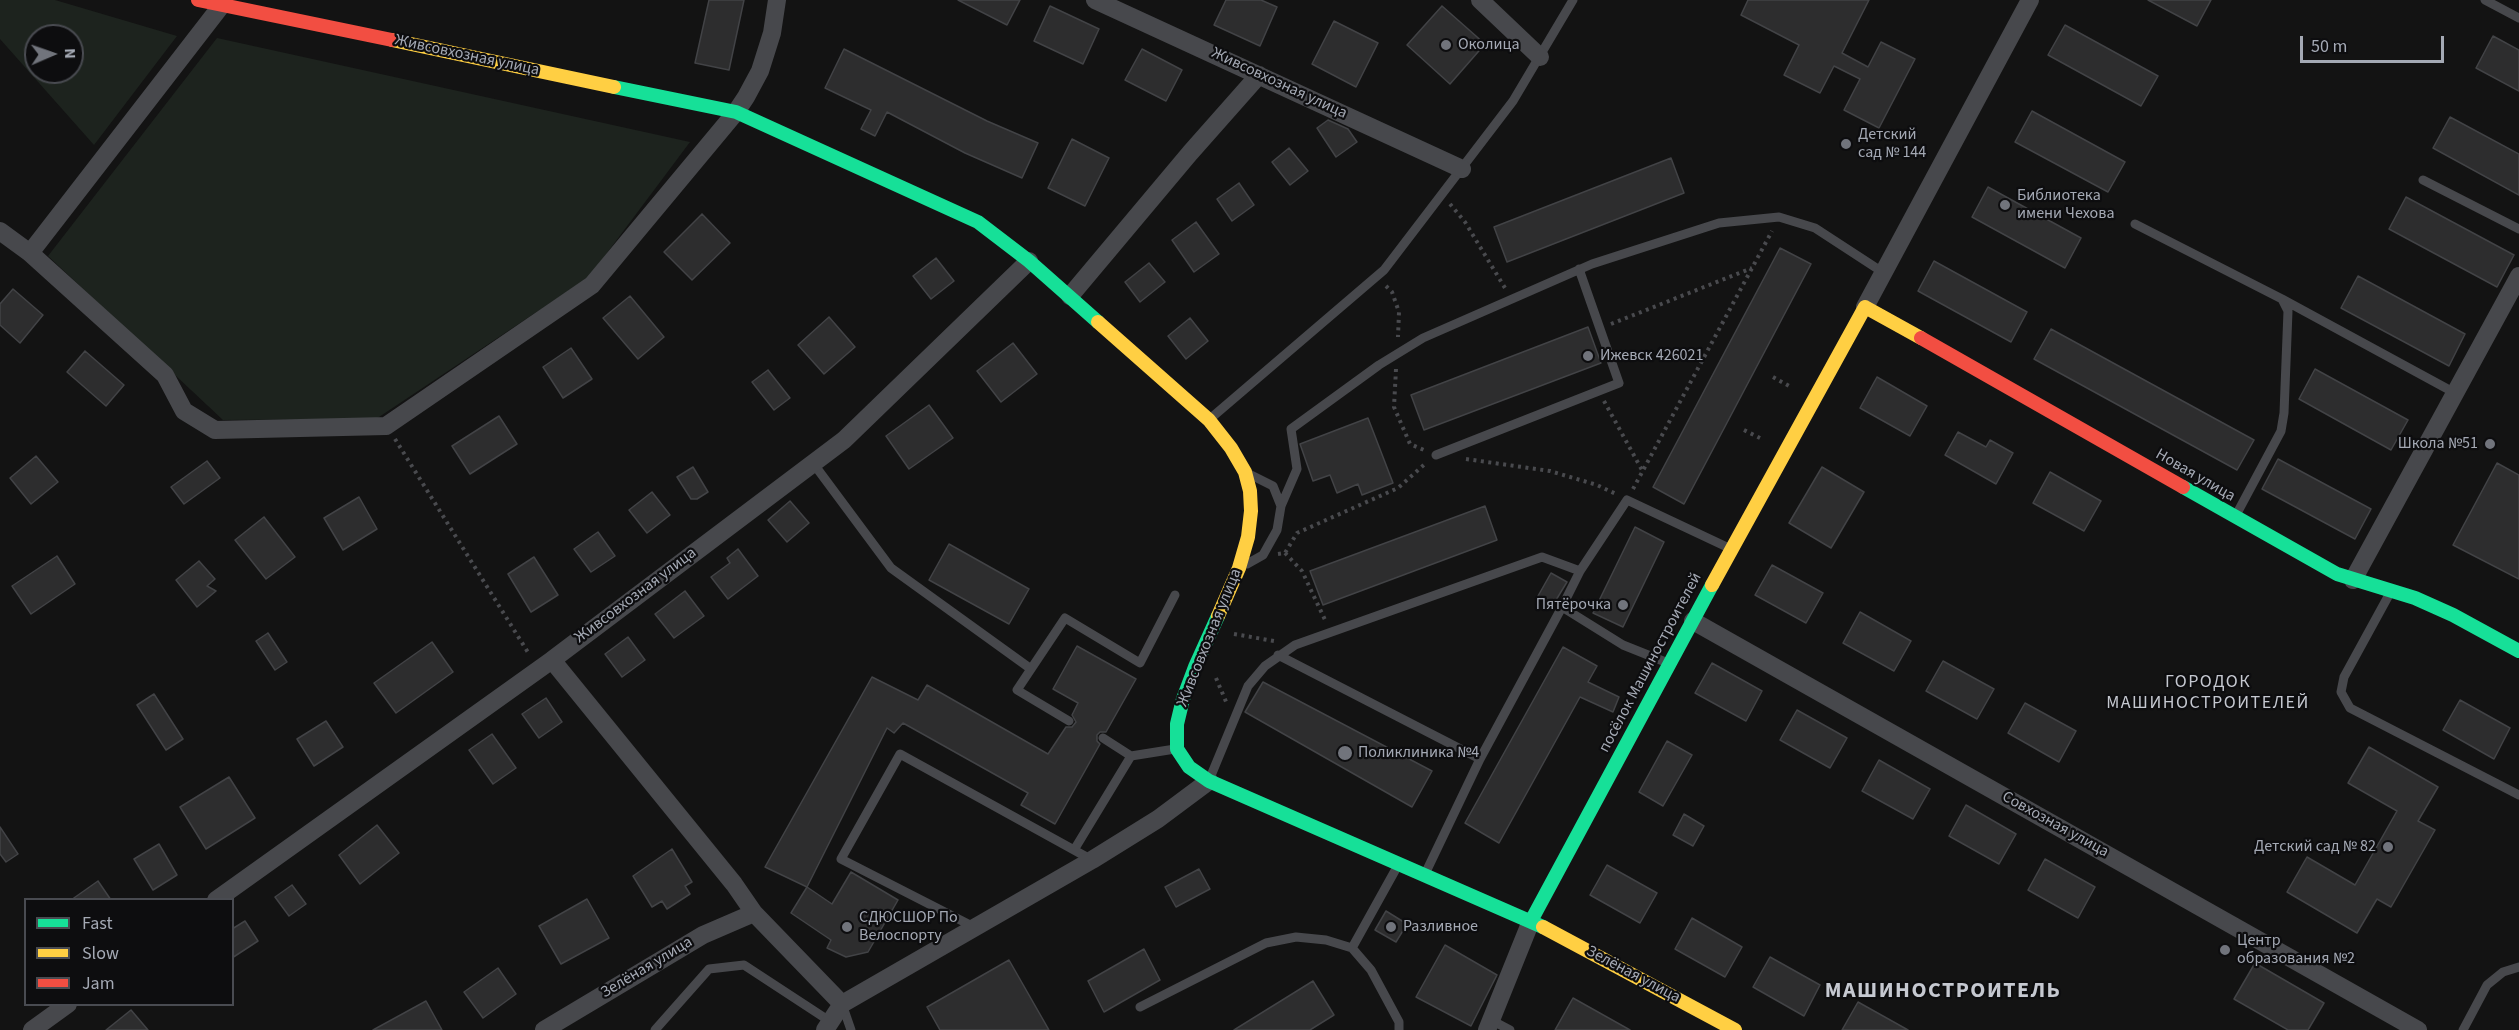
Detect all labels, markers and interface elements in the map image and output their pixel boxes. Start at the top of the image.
north arrow [24,24,84,84]
scale bar [2303,24,2447,62]
street label: Живсовхозная улица [393,31,541,81]
text: 50 m [2311,34,2347,59]
place label: Околица [1458,35,1520,55]
marker: Околица [1439,38,1453,52]
street label: Живсовхозная улица [1208,44,1350,124]
text: N [59,48,81,59]
place label: Детский сад № 144 [1858,125,1926,163]
marker: Детский сад № 144 [1839,137,1853,151]
place label: Библиотека имени Чехова [2017,186,2114,224]
marker: Библиотека имени Чехова [1998,198,2012,212]
place label: Ижевск 426021 [1600,346,1703,366]
marker: Ижевск 426021 [1581,349,1595,363]
place label: Школа №51 [2398,434,2478,454]
marker: Школа №51 [2483,437,2497,451]
street label: Новая улица [2152,446,2238,506]
street label: Живсовхозная улица [571,544,701,648]
street label: Живсовхозная улица [1174,566,1246,710]
street label: посёлок Машиностроителей [1595,570,1707,756]
place label: Пятёрочка [1536,595,1611,615]
marker: Пятёрочка [1616,598,1630,612]
district label: ГОРОДОК МАШИНОСТРОИТЕЛЕЙ [2106,672,2310,714]
place label: Поликлиника №4 [1358,743,1479,763]
marker: Поликлиника №4 [1336,744,1354,762]
street label: Совхозная улица [1998,788,2112,862]
place label: Детский сад № 82 [2254,837,2376,857]
marker: Детский сад № 82 [2381,840,2395,854]
legend [24,898,234,1006]
place label: СДЮСШОР По Велоспорту [859,908,958,946]
text: Fast [82,911,113,936]
place label: Разливное [1403,917,1478,937]
marker: СДЮСШОР По Велоспорту [840,920,854,934]
marker: Разливное [1384,920,1398,934]
place label: Центр образования №2 [2237,931,2355,969]
street label: Зелёная улица [598,933,696,1003]
text: Slow [82,941,119,966]
street label: Зелёная улица [1583,942,1683,1008]
marker: Центр образования №2 [2218,943,2232,957]
text: Jam [82,971,115,996]
district label: МАШИНОСТРОИТЕЛЬ [1825,979,2061,1005]

